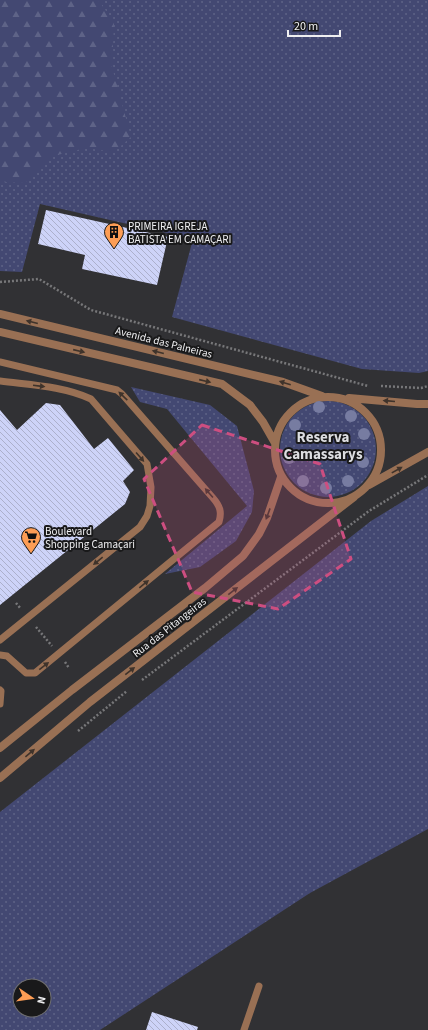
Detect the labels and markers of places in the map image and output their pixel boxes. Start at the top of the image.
place label: PRIMEIRA IGREJA BATISTA EM CAMAÇARI [128,219,231,247]
building icon: PRIMEIRA IGREJA BATISTA EM CAMAÇARI [103,221,125,249]
place label: Boulevard Shopping Camaçari [45,524,135,552]
supermarket icon: Boulevard Shopping Camaçari [20,526,42,554]

